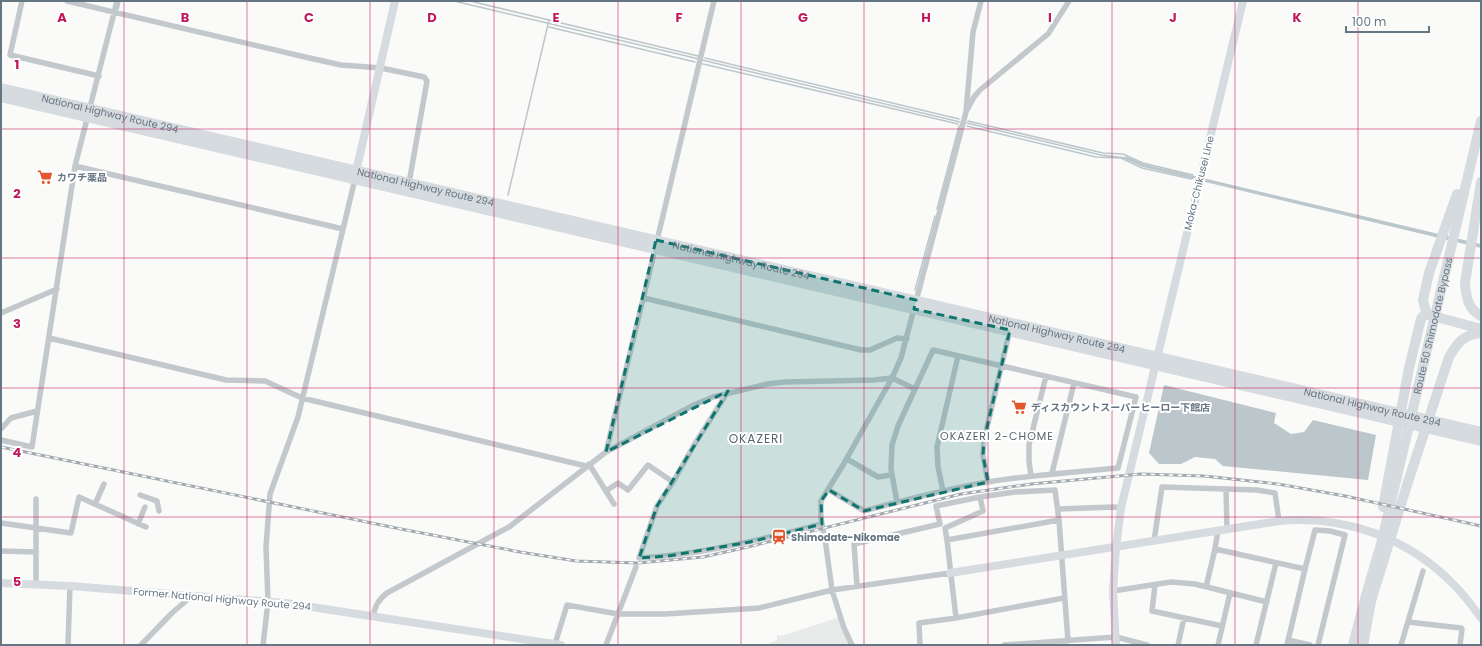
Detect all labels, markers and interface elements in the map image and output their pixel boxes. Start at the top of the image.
text: A [57,8,67,27]
text: B [181,8,190,27]
text: C [304,8,314,27]
text: D [427,8,437,27]
text: E [552,8,560,27]
text: F [675,8,683,27]
text: G [798,8,808,27]
text: H [921,8,931,27]
text: I [1048,8,1052,27]
text: J [1169,8,1177,27]
text: K [1292,8,1302,27]
scale bar [1346,8,1429,34]
text: 100 m [1352,13,1386,30]
text: 1 [15,55,19,74]
street label: National Highway Route 294 [40,90,180,137]
street label: Moka-Chikusei Line [1180,134,1218,232]
street label: National Highway Route 294 [356,164,496,210]
supermarket icon: カワチ薬品 [36,168,54,186]
place label: カワチ薬品 [57,170,107,185]
text: 2 [13,184,21,203]
street label: National Highway Route 294 [671,237,811,283]
street label: Route 50 Shimodate Bypass [1409,256,1456,396]
street label: National Highway Route 294 [987,310,1127,357]
text: 3 [13,314,21,333]
street label: National Highway Route 294 [1302,384,1442,430]
supermarket icon: ディスカウントスーパーヒーロー下館店 [1010,398,1028,416]
place label: ディスカウントスーパーヒーロー下館店 [1031,400,1210,415]
district label: OKAZERI 2-CHOME [940,428,1054,444]
district label: OKAZERI [729,430,783,447]
text: 4 [13,443,22,462]
station icon: Shimodate-Nikomae [770,528,788,546]
place label: Shimodate-Nikomae [791,530,900,545]
text: 5 [13,572,21,591]
street label: Former National Highway Route 294 [133,584,311,614]

